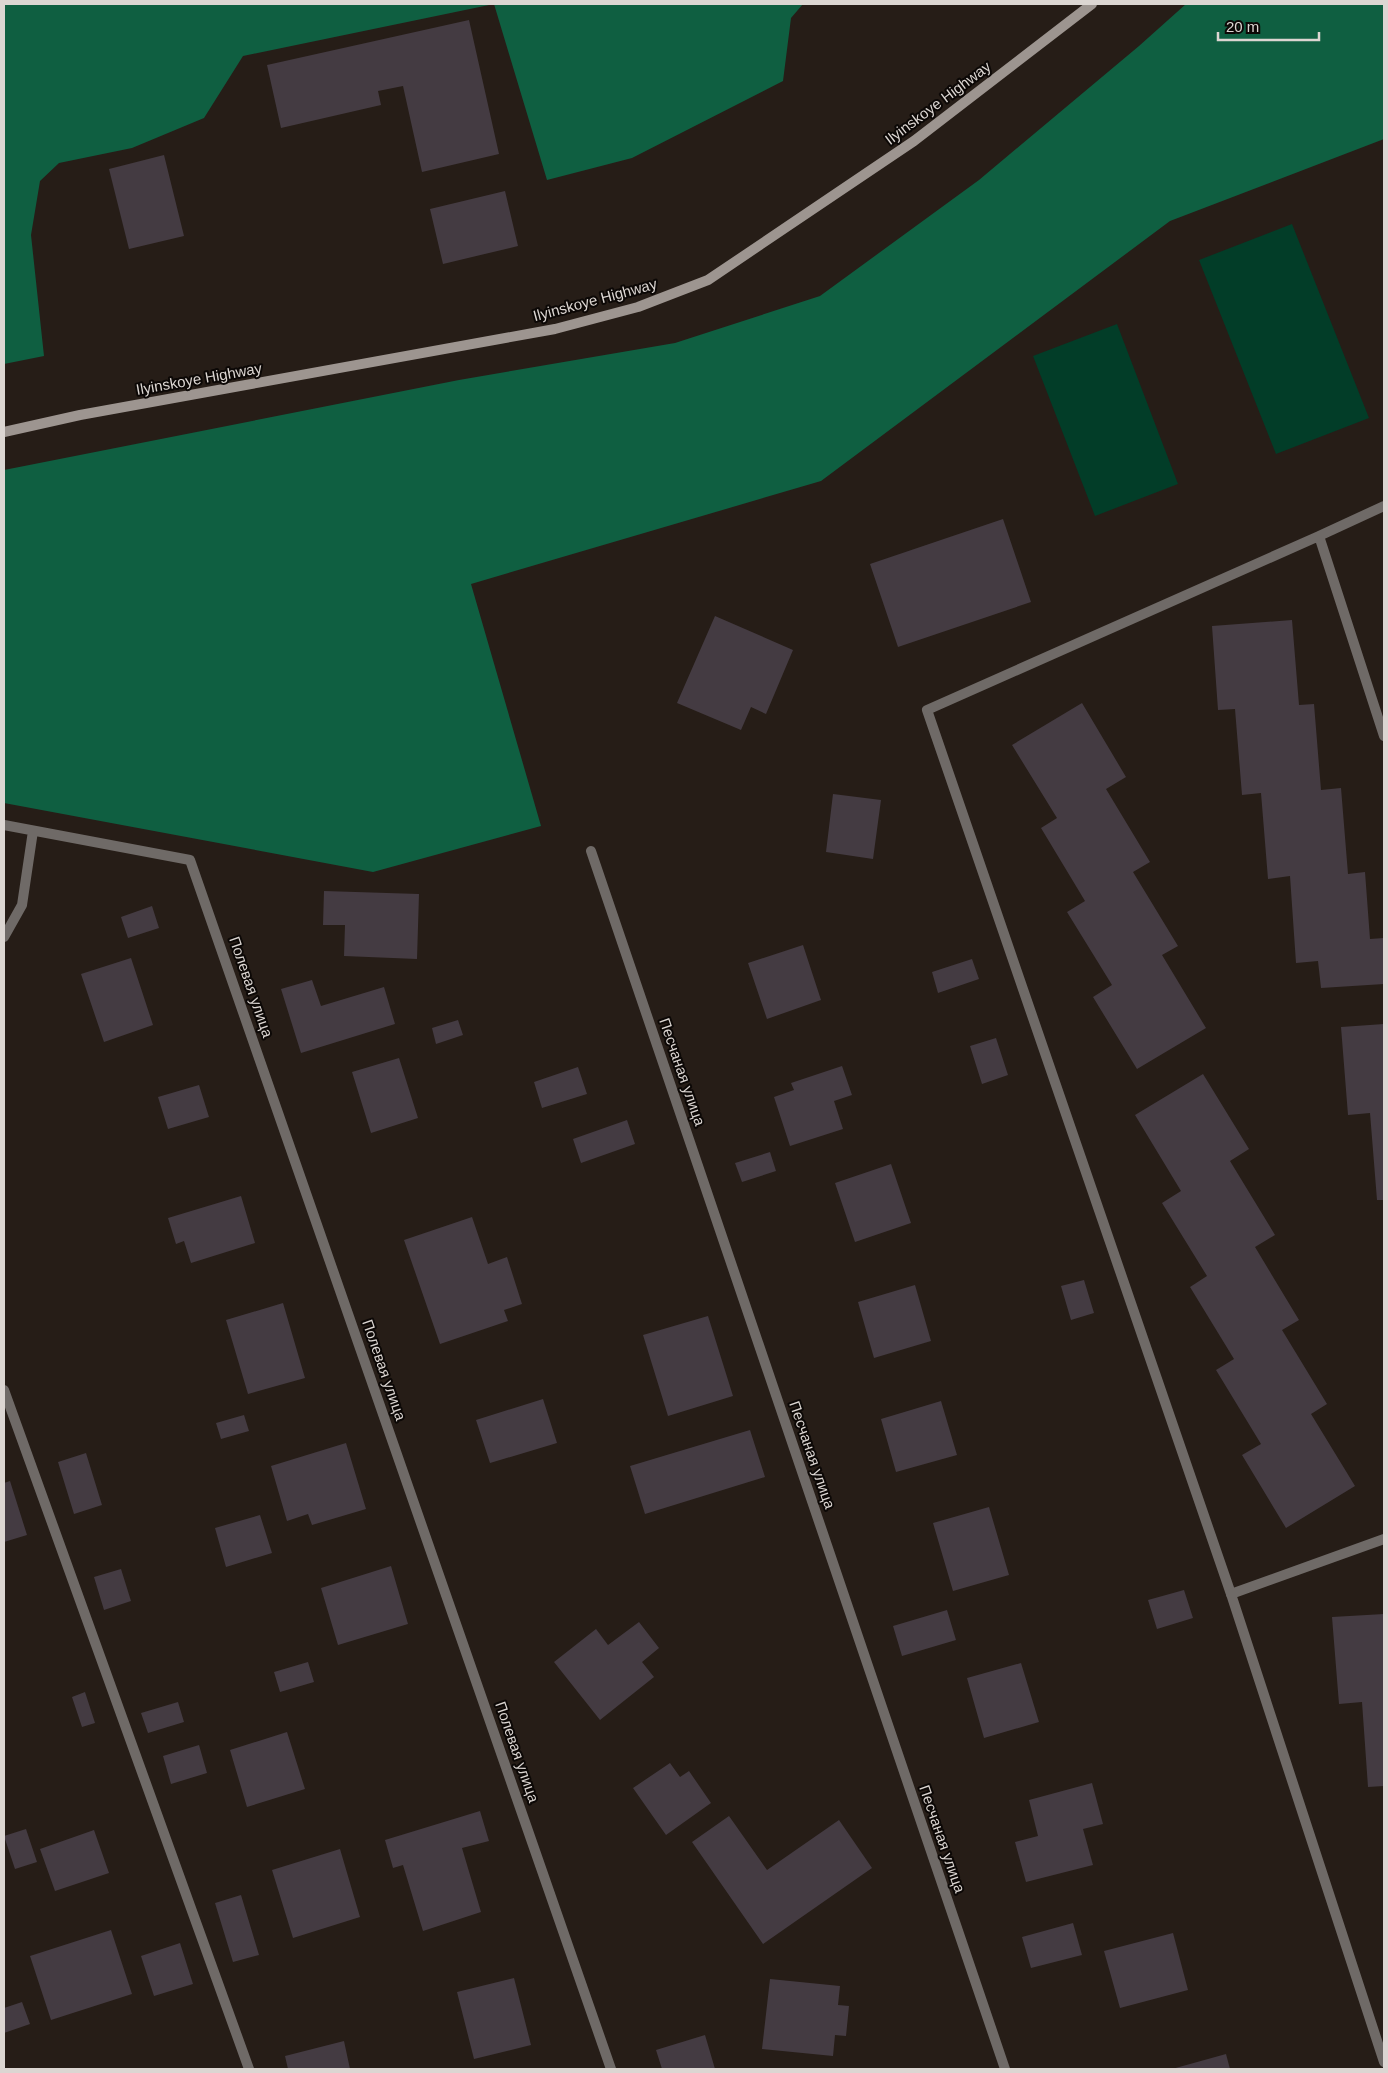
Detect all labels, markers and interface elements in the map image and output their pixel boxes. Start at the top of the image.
scale bar [1218,10,1319,42]
text: 20 m [1226,18,1259,35]
street label: Ilyinskoye Highway [882,57,994,148]
street label: Ilyinskoye Highway [531,275,659,324]
street label: Ilyinskoye Highway [135,359,264,398]
street label: Полевая улица [226,934,277,1040]
street label: Песчаная улица [656,1016,709,1129]
street label: Полевая улица [359,1317,410,1423]
street label: Песчаная улица [786,1399,839,1512]
street label: Полевая улица [492,1699,543,1805]
street label: Песчаная улица [916,1783,969,1896]

